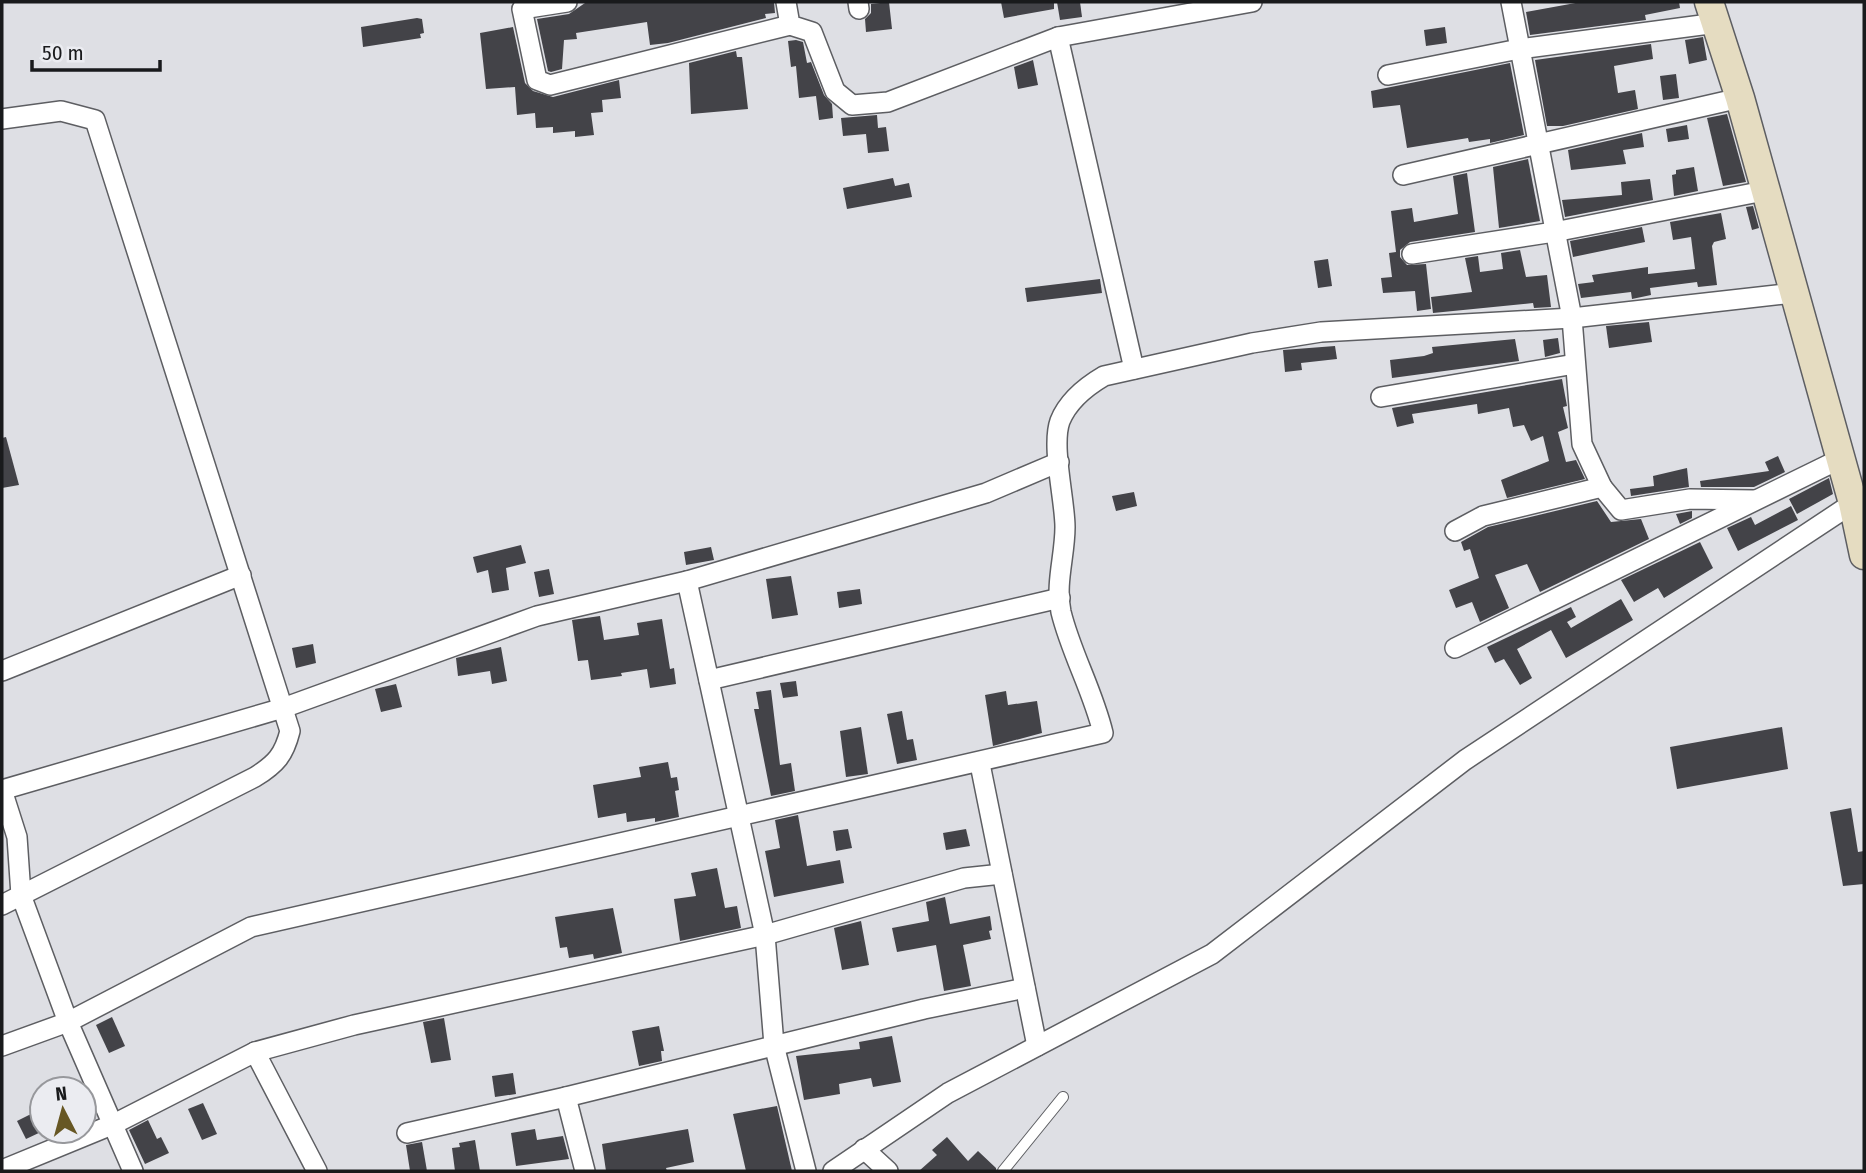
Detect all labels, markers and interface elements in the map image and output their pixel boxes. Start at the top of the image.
scale bar [32,28,159,72]
text: 50 m [42,40,84,66]
north arrow [28,1075,98,1145]
text: N [54,1082,68,1106]

